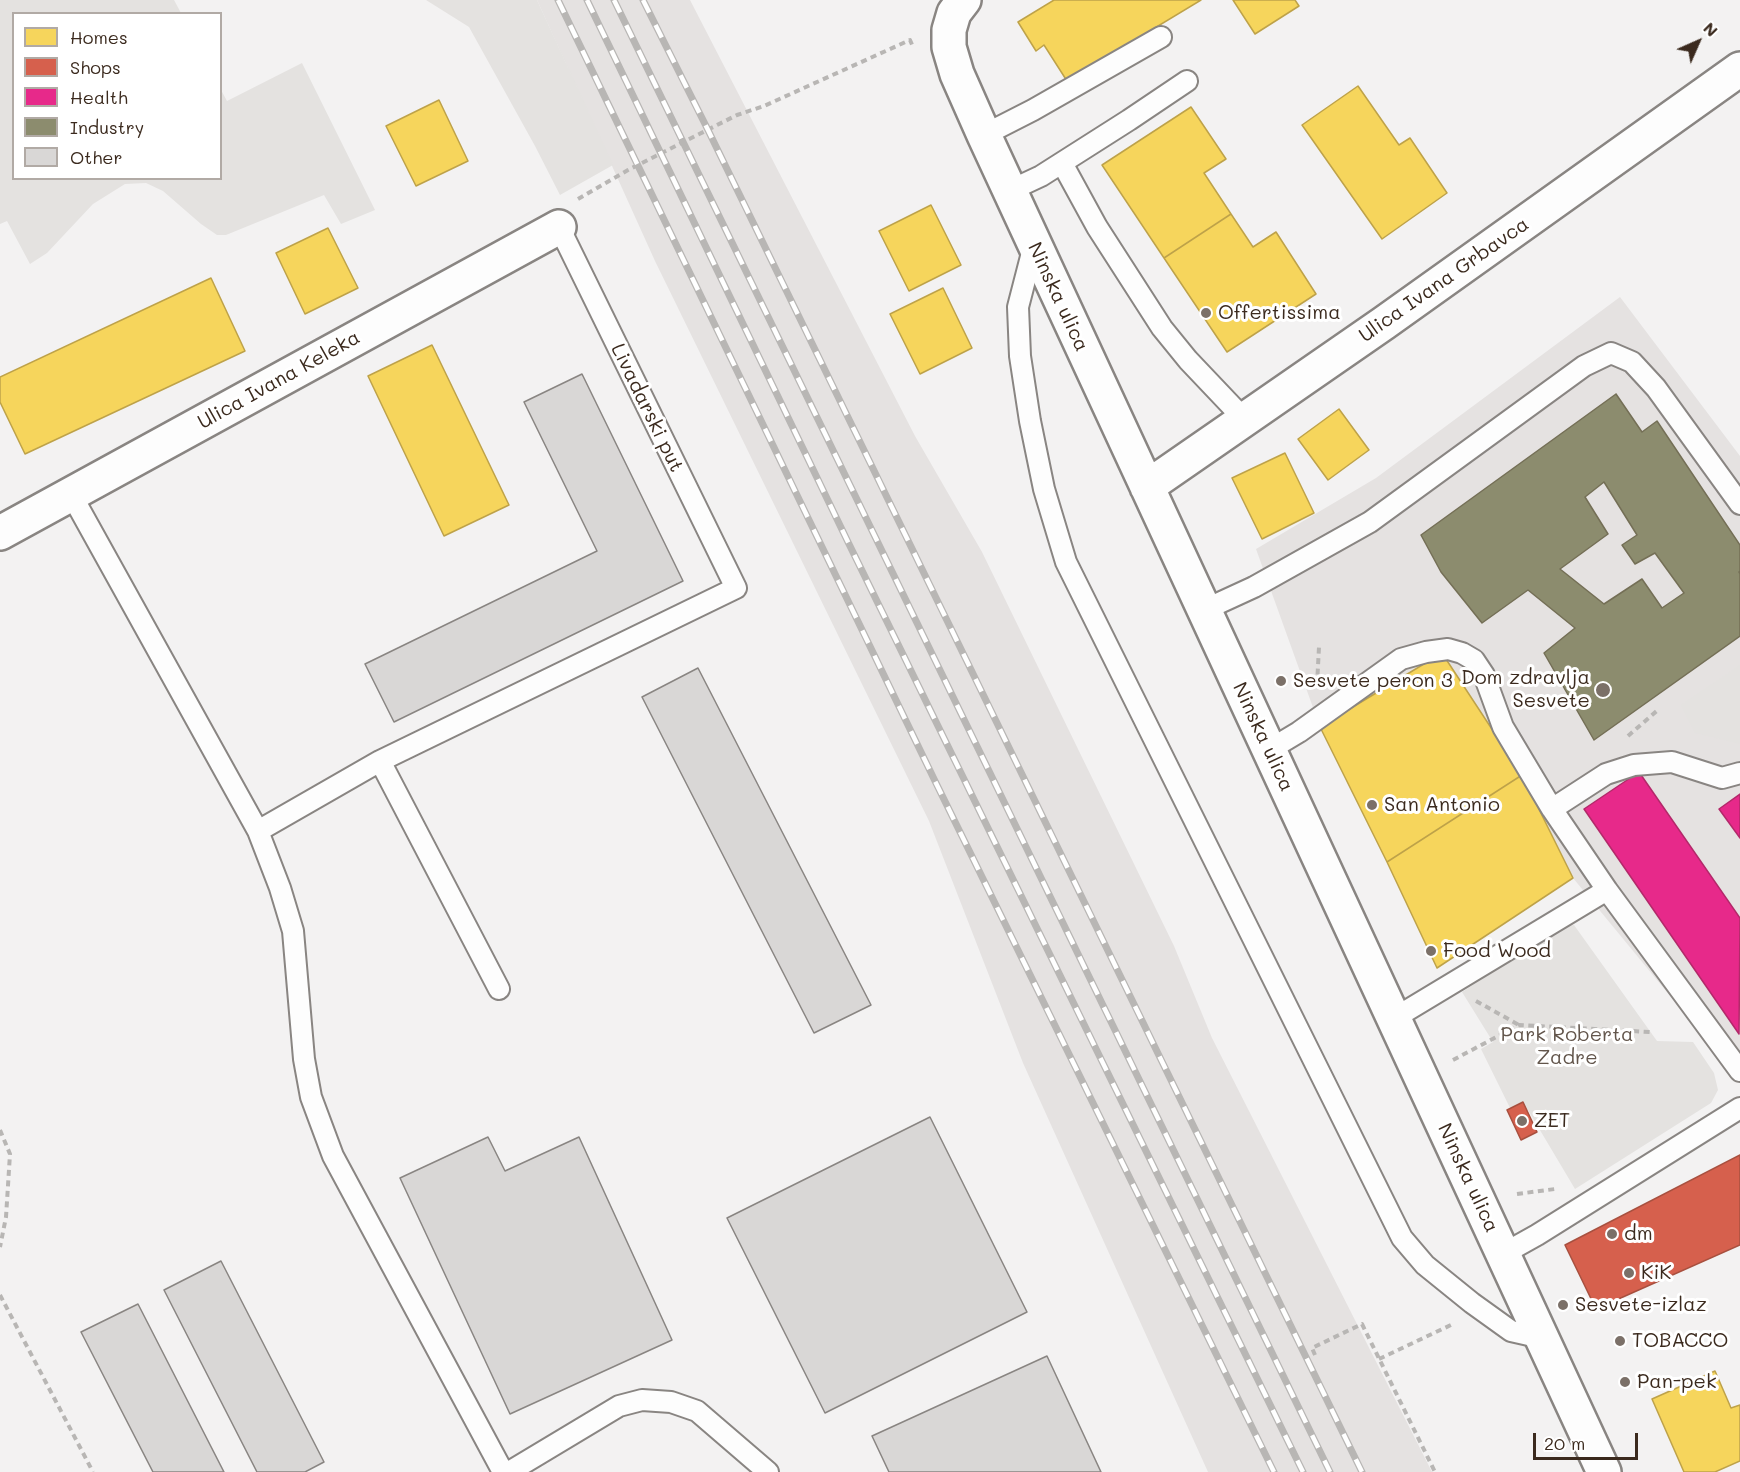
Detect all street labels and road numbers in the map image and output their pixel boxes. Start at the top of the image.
street label: Ulica Ivana Grbavca [1355,212,1533,348]
street label: Ninska ulica [1022,239,1094,355]
street label: Ulica Ivana Keleka [194,325,364,435]
street label: Livadarski put [606,340,688,476]
street label: Ninska ulica [1227,679,1299,795]
street label: Ninska ulica [1432,1120,1504,1236]

